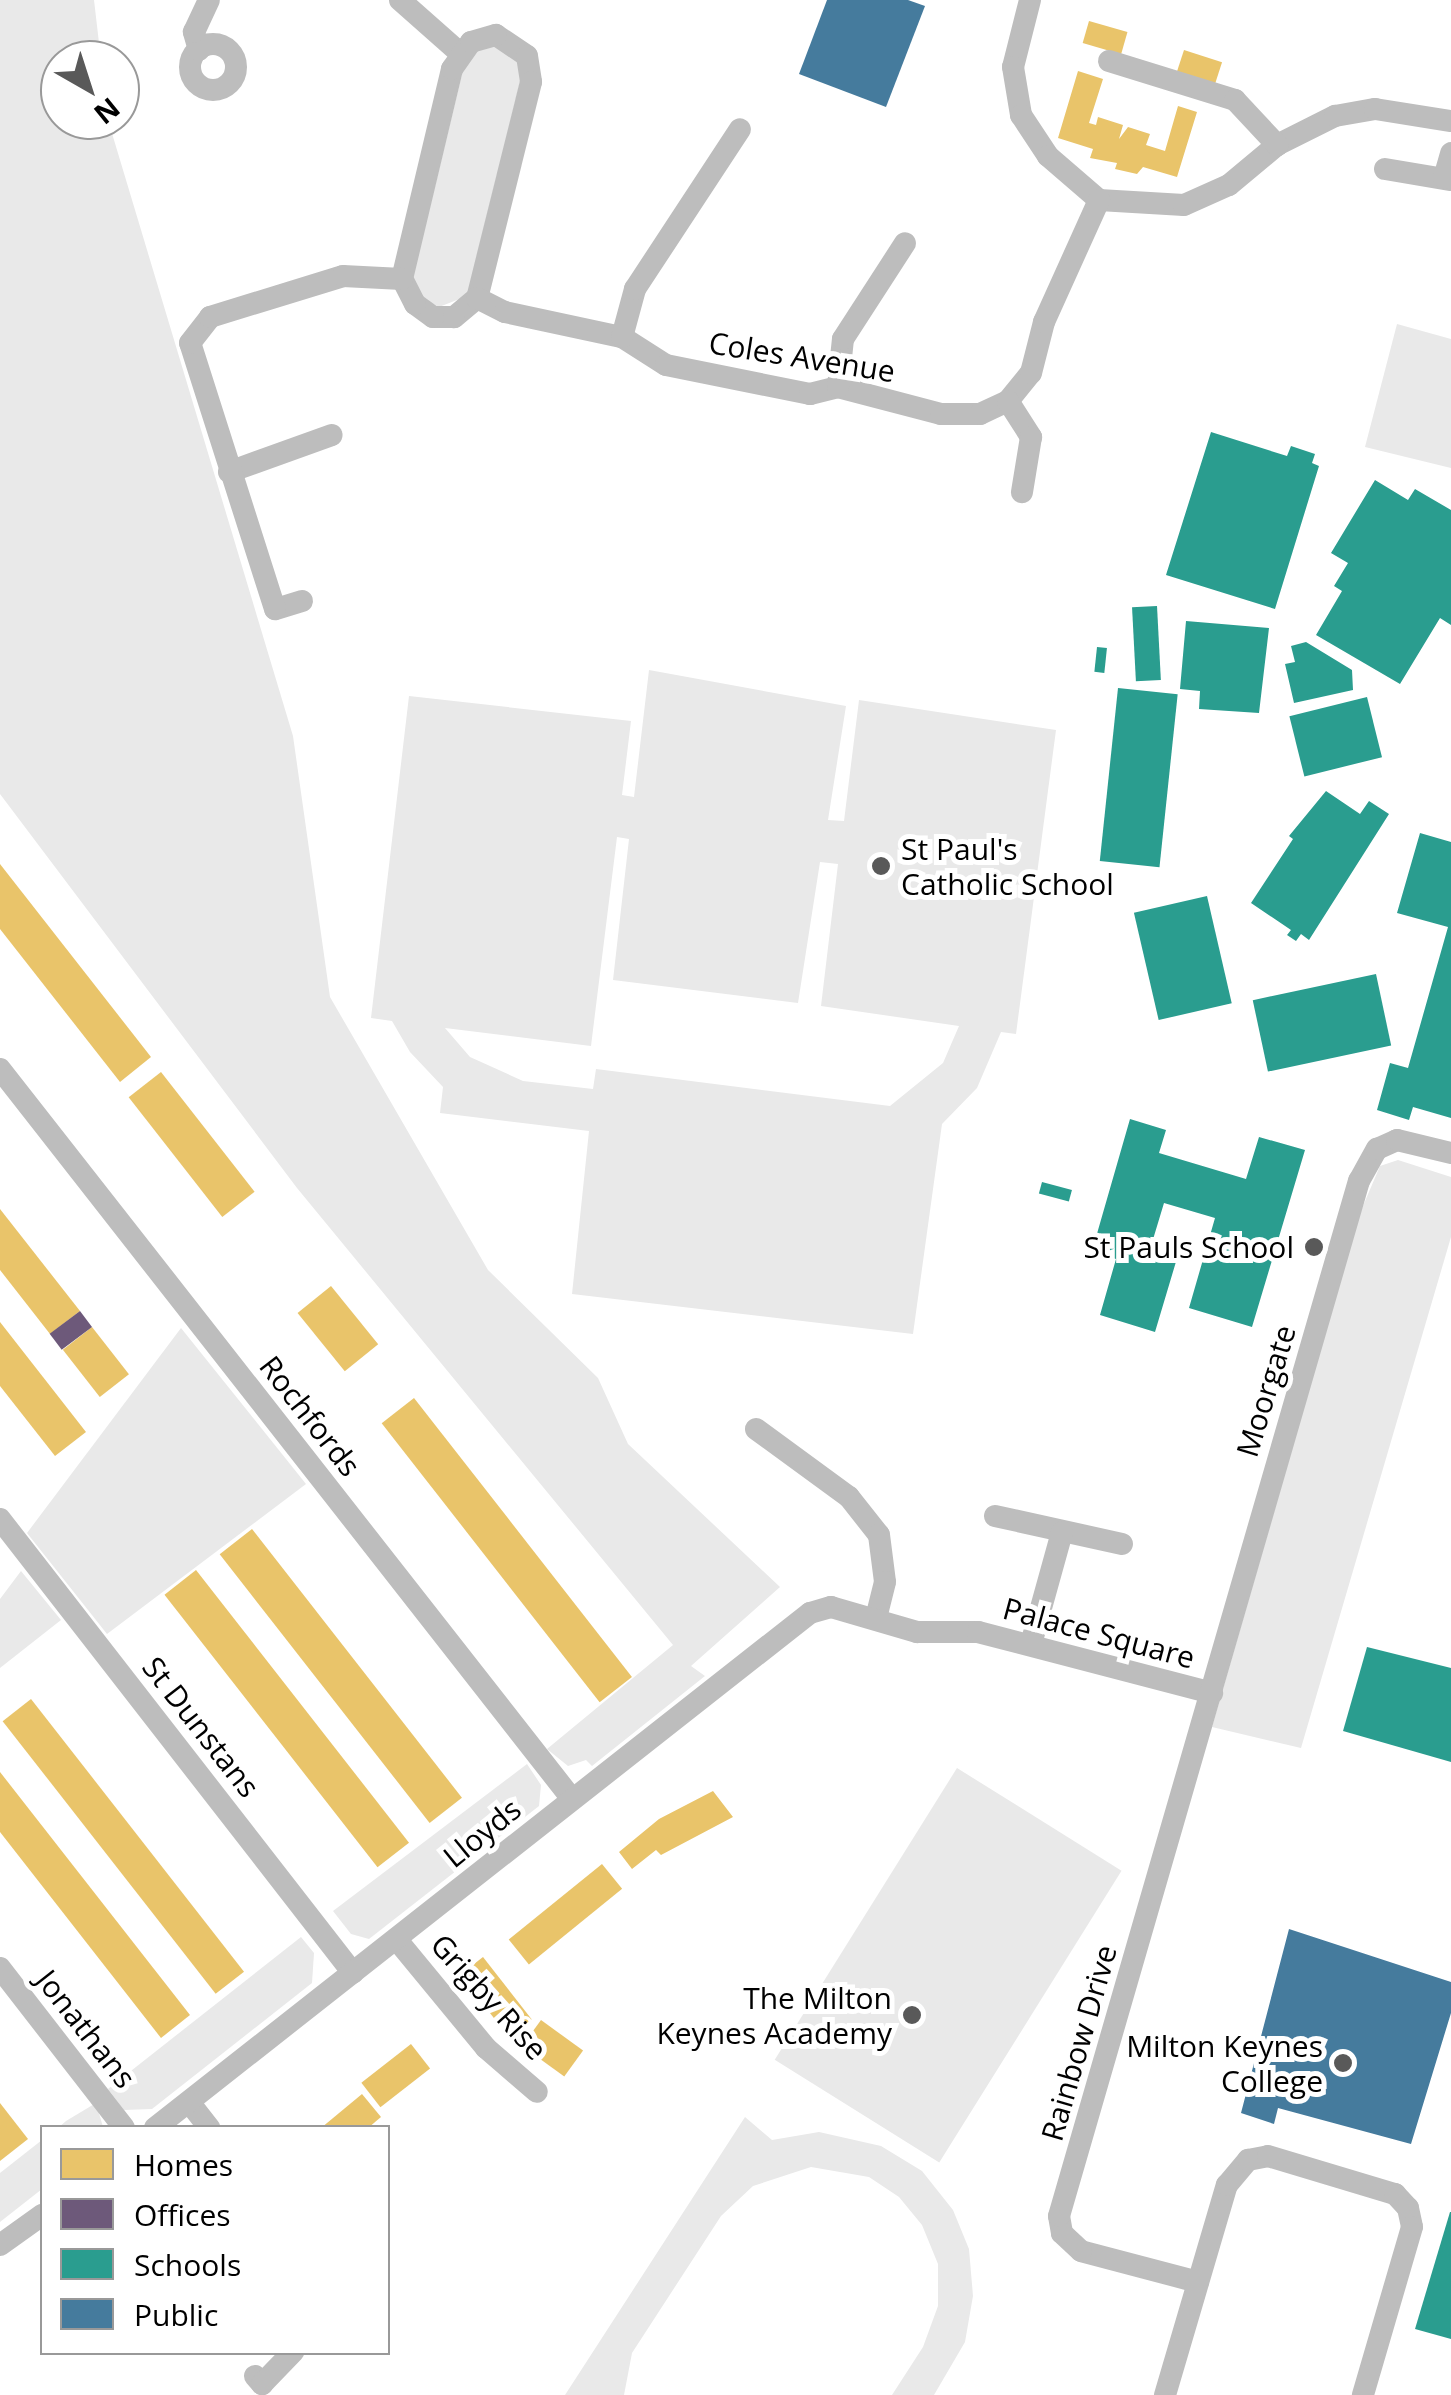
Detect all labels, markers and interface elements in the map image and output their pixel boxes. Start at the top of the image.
north arrow [40,40,140,140]
text: N [87,90,128,134]
street label: Coles Avenue [706,325,898,389]
place label: St Paul's Catholic School [901,831,1114,902]
marker: St Paul's Catholic School [870,855,892,877]
place label: St Pauls School [1083,1229,1294,1265]
marker: St Pauls School [1303,1236,1325,1258]
street label: Moorgate [1229,1321,1303,1461]
street label: Rochfords [252,1349,368,1483]
street label: Palace Square [999,1590,1199,1676]
street label: St Dunstans [135,1650,267,1804]
street label: Lloyds [436,1791,528,1875]
street label: Grigby Rise [423,1927,555,2067]
street label: Rainbow Drive [1034,1941,1124,2145]
street label: Jonathans [29,1963,143,2095]
place label: The Milton Keynes Academy [656,1980,892,2050]
marker: The Milton Keynes Academy [901,2004,923,2026]
place label: Milton Keynes College [1126,2028,1323,2098]
marker: Milton Keynes College [1332,2052,1354,2074]
legend [40,2125,390,2355]
text: Homes [134,2144,233,2185]
text: Offices [134,2194,231,2235]
text: Schools [134,2244,241,2285]
text: Public [134,2294,218,2335]

